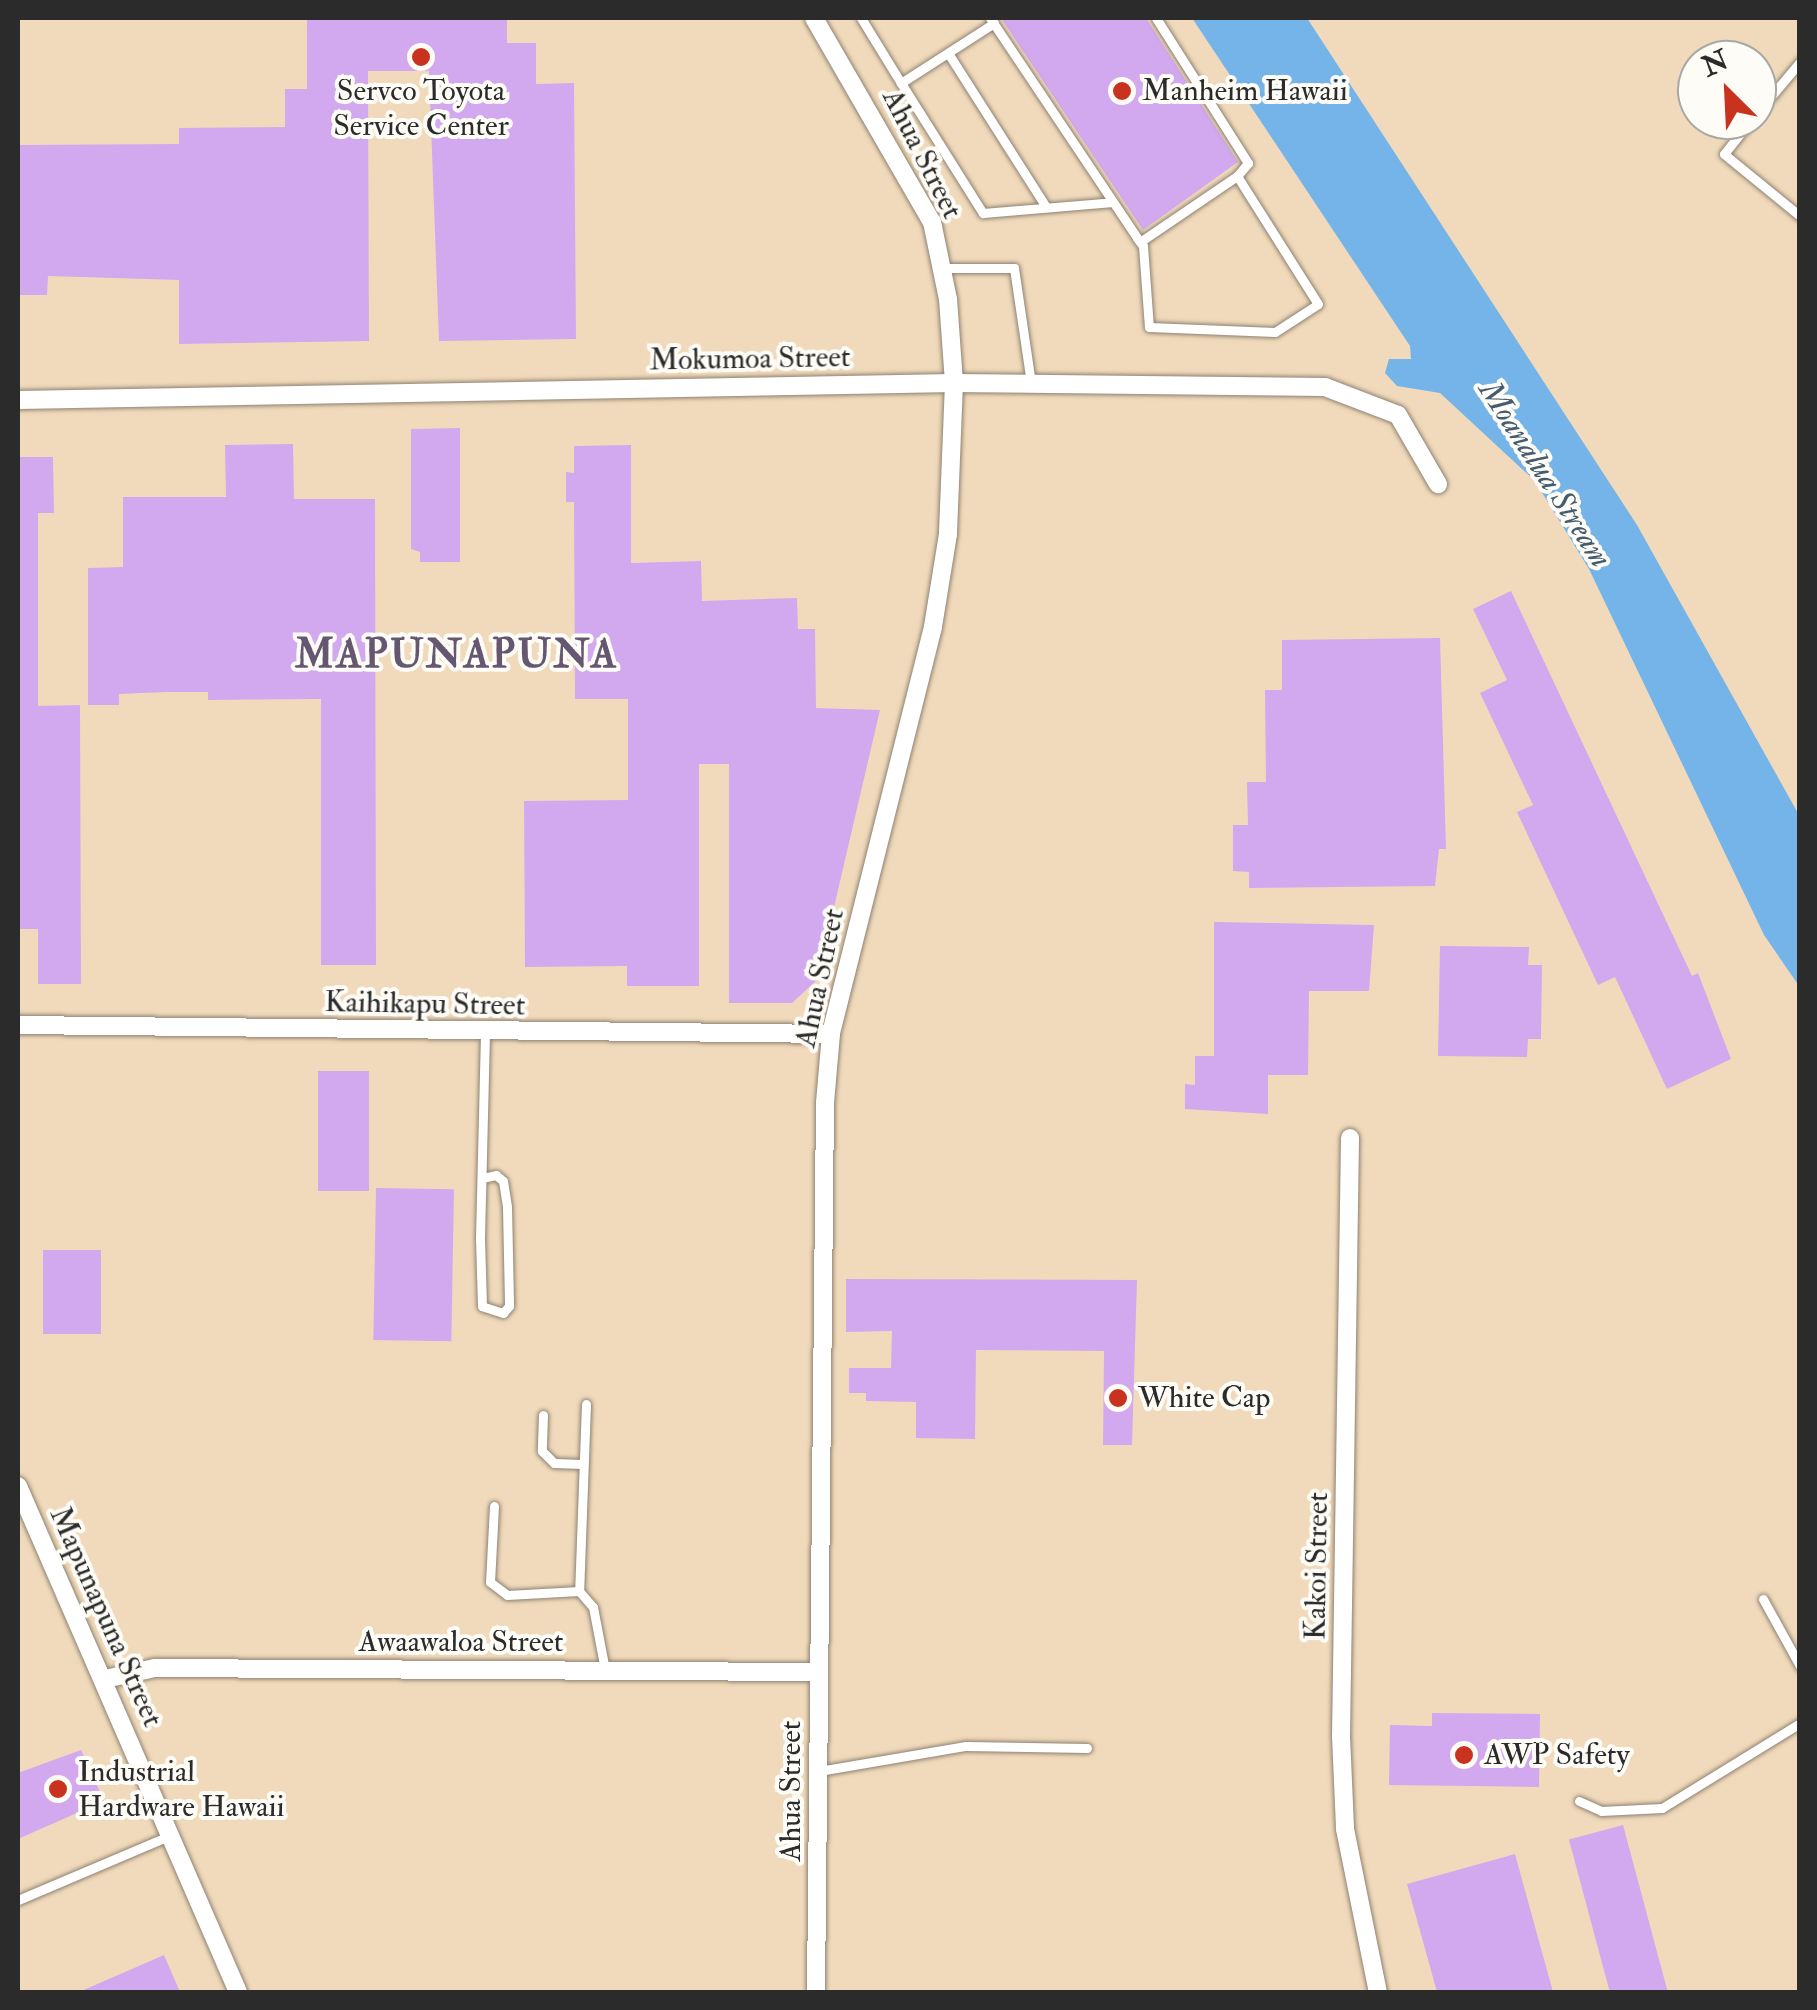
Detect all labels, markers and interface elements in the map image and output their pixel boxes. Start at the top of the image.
north arrow [1677,40,1777,140]
text: N [1697,43,1734,85]
marker: Servco Toyota Service Center [410,46,432,68]
place label: Servco Toyota Service Center [333,73,509,144]
place label: Manheim Hawaii [1142,73,1348,109]
marker: Manheim Hawaii [1111,80,1133,102]
street label: Ahua Street [874,83,970,225]
street label: Mokumoa Street [649,339,851,379]
water label: Moanalua Stream [1470,373,1620,575]
district label: MAPUNAPUNA [295,631,619,679]
street label: Ahua Street [788,905,852,1051]
street label: Kaihikapu Street [324,984,526,1024]
place label: White Cap [1138,1380,1270,1416]
marker: White Cap [1107,1387,1129,1409]
street label: Kakoi Street [1298,1492,1336,1640]
street label: Mapunapuna Street [41,1502,171,1732]
street label: Awaawaloa Street [359,1624,563,1660]
street label: Ahua Street [773,1720,809,1862]
place label: AWP Safety [1484,1737,1630,1773]
marker: AWP Safety [1453,1744,1475,1766]
place label: Industrial Hardware Hawaii [78,1754,285,1824]
marker: Industrial Hardware Hawaii [47,1778,69,1800]

